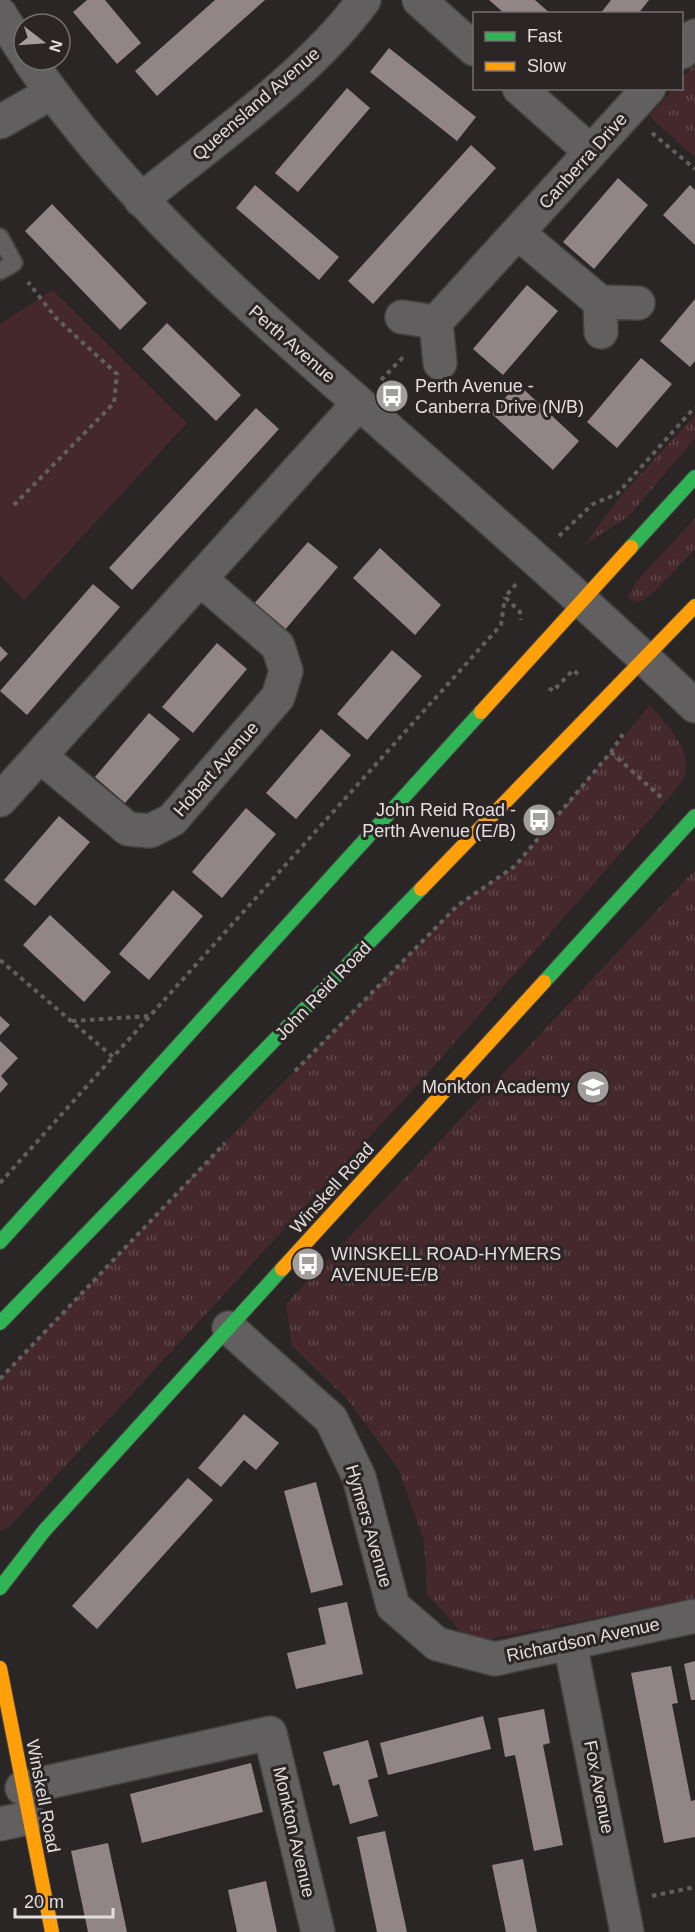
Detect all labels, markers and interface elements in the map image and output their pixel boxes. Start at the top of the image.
north arrow [12,12,72,72]
legend [473,12,683,90]
text: Fast [527,26,562,46]
text: N [46,38,66,54]
street label: Queensland Avenue [188,43,324,165]
text: Slow [527,56,567,76]
street label: Canberra Drive [535,109,631,213]
street label: Perth Avenue [245,301,339,387]
place label: Perth Avenue - Canberra Drive (N/B) [415,376,584,417]
bus stop icon: Perth Avenue - Canberra Drive (N/B) [374,378,410,414]
street label: Hobart Avenue [169,718,263,820]
place label: John Reid Road - Perth Avenue (E/B) [362,800,516,841]
bus stop icon: John Reid Road - Perth Avenue (E/B) [521,802,557,838]
street label: John Reid Road [271,938,375,1044]
school or university icon: Monkton Academy [575,1069,611,1105]
place label: Monkton Academy [422,1077,570,1097]
street label: Winskell Road [286,1139,378,1237]
place label: WINSKELL ROAD-HYMERS AVENUE-E/B [331,1244,561,1285]
bus stop icon: WINSKELL ROAD-HYMERS AVENUE-E/B [290,1246,326,1282]
street label: Hymers Avenue [342,1462,396,1590]
street label: Richardson Avenue [505,1614,661,1666]
street label: Winskell Road [22,1738,64,1854]
street label: Fox Avenue [580,1739,618,1835]
street label: Monkton Avenue [269,1765,319,1899]
scale bar [15,1881,112,1919]
text: 20 m [24,1892,64,1912]

